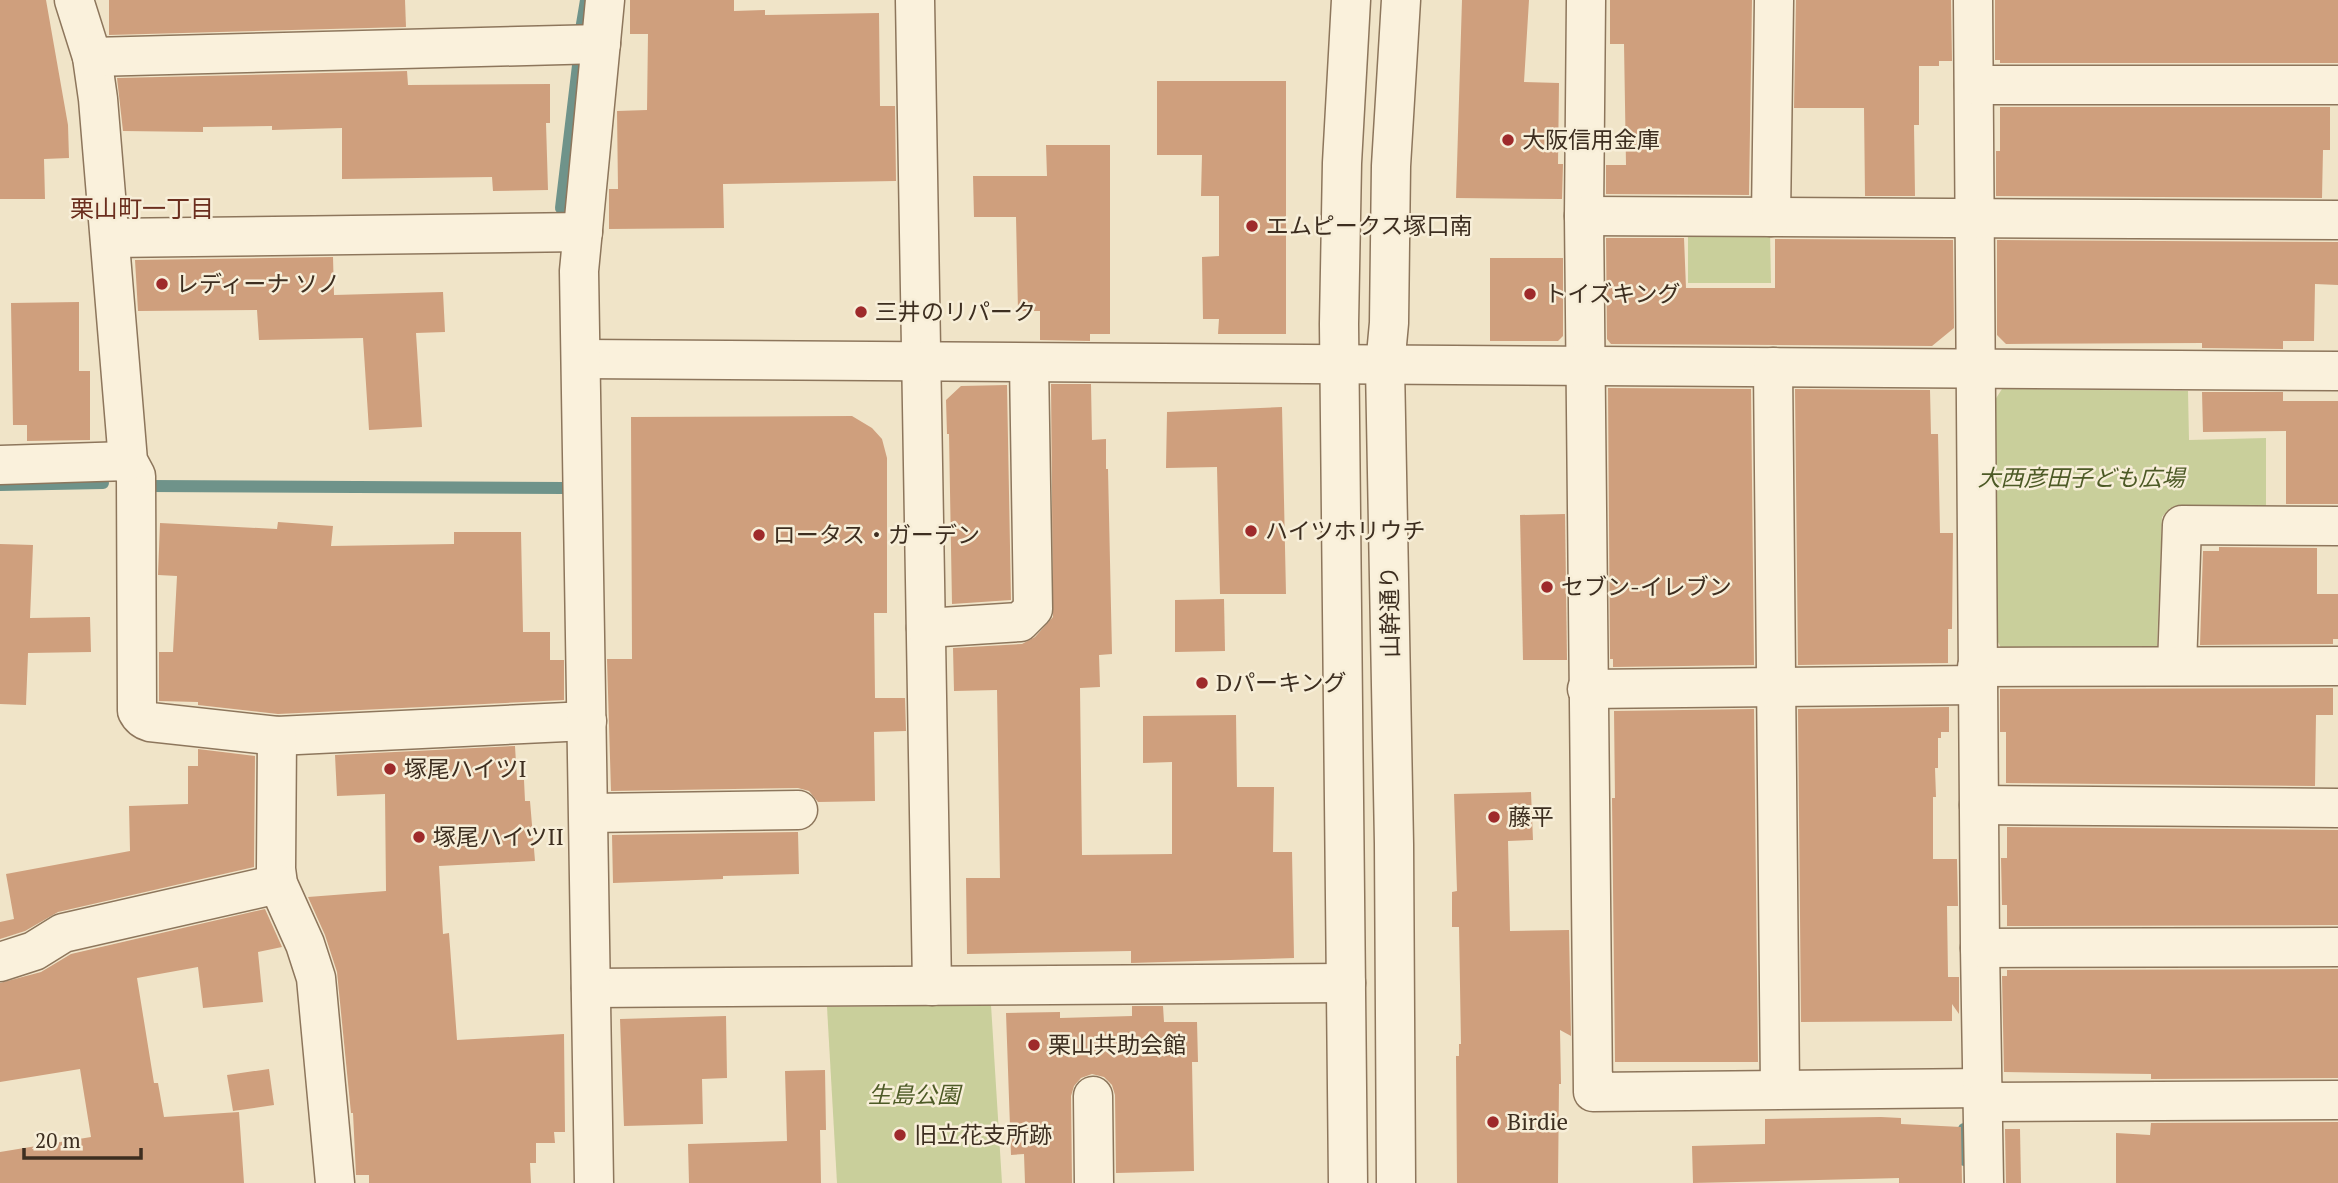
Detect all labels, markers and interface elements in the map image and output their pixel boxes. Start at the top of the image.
place label: 大阪信用金庫 [1522,124,1660,155]
marker: 大阪信用金庫 [1500,132,1516,148]
district label: 栗山町一丁目 [70,192,214,224]
place label: エムピークス塚口南 [1266,210,1472,241]
marker: エムピークス塚口南 [1244,218,1260,234]
place label: レディーナ ソノ [176,268,340,299]
marker: レディーナ ソノ [154,276,170,292]
place label: トイズキング [1544,278,1681,309]
marker: トイズキング [1522,286,1538,302]
place label: 三井のリパーク [875,296,1036,327]
marker: 三井のリパーク [853,304,869,320]
park label: 大西彦田子ども広場 [1978,462,2188,493]
place label: ハイツホリウチ [1265,515,1426,546]
place label: ロータス・ガーデン [773,519,980,550]
marker: ハイツホリウチ [1243,523,1259,539]
marker: ロータス・ガーデン [751,527,767,543]
street label: 山幹通り [1373,566,1406,658]
place label: セブン-イレブン [1561,571,1732,602]
marker: セブン-イレブン [1539,579,1555,595]
place label: Dパーキング [1216,667,1347,698]
marker: Dパーキング [1194,675,1210,691]
place label: 塚尾ハイツI [404,753,527,784]
marker: 塚尾ハイツI [382,761,398,777]
place label: 藤平 [1508,801,1554,832]
marker: 藤平 [1486,809,1502,825]
place label: 塚尾ハイツII [433,821,564,852]
marker: 塚尾ハイツII [411,829,427,845]
place label: 栗山共助会館 [1048,1029,1186,1060]
marker: 栗山共助会館 [1026,1037,1042,1053]
park label: 生島公園 [868,1079,963,1110]
place label: Birdie [1507,1106,1568,1137]
marker: Birdie [1485,1114,1501,1130]
scale bar [24,1116,142,1160]
place label: 旧立花支所跡 [914,1119,1052,1150]
text: 20 m [35,1126,81,1154]
marker: 旧立花支所跡 [892,1127,908,1143]

